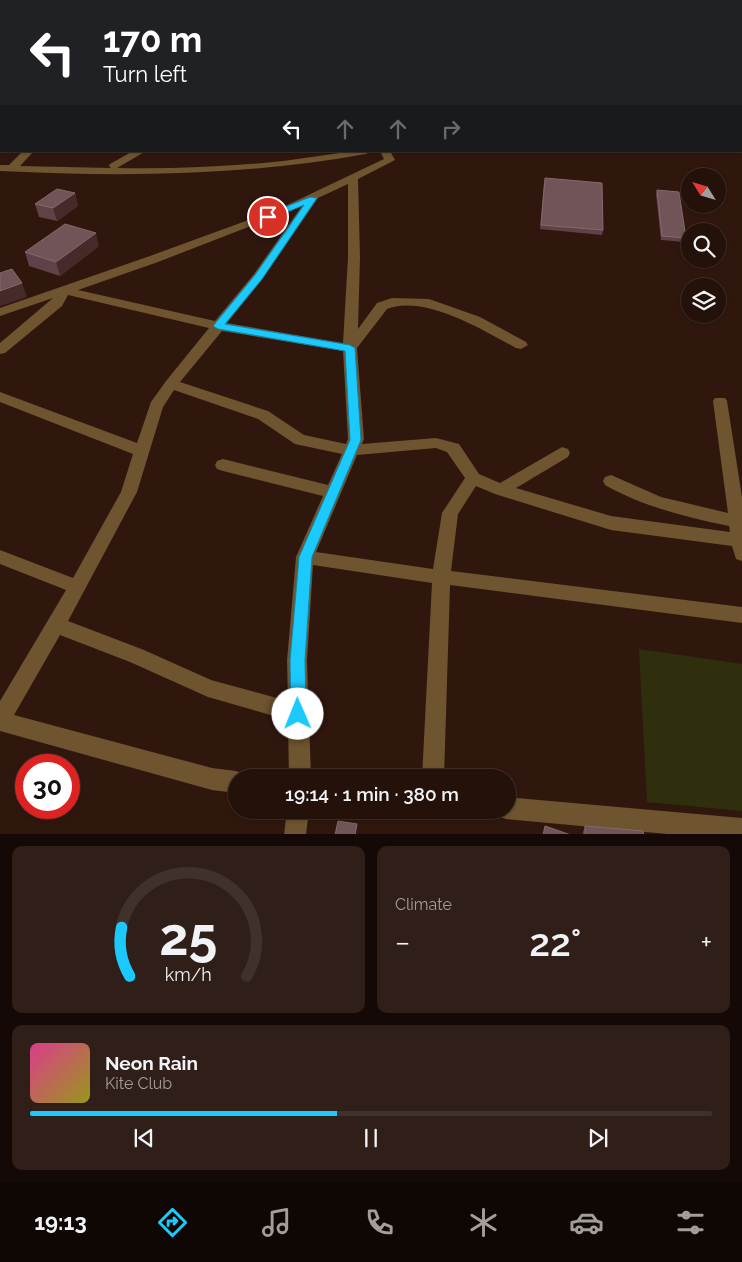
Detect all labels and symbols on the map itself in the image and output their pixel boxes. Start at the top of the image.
north arrow [681,168,726,212]
pin [247,196,289,238]
position arrow [271,687,323,739]
speed limit sign: 30 [15,754,80,819]

